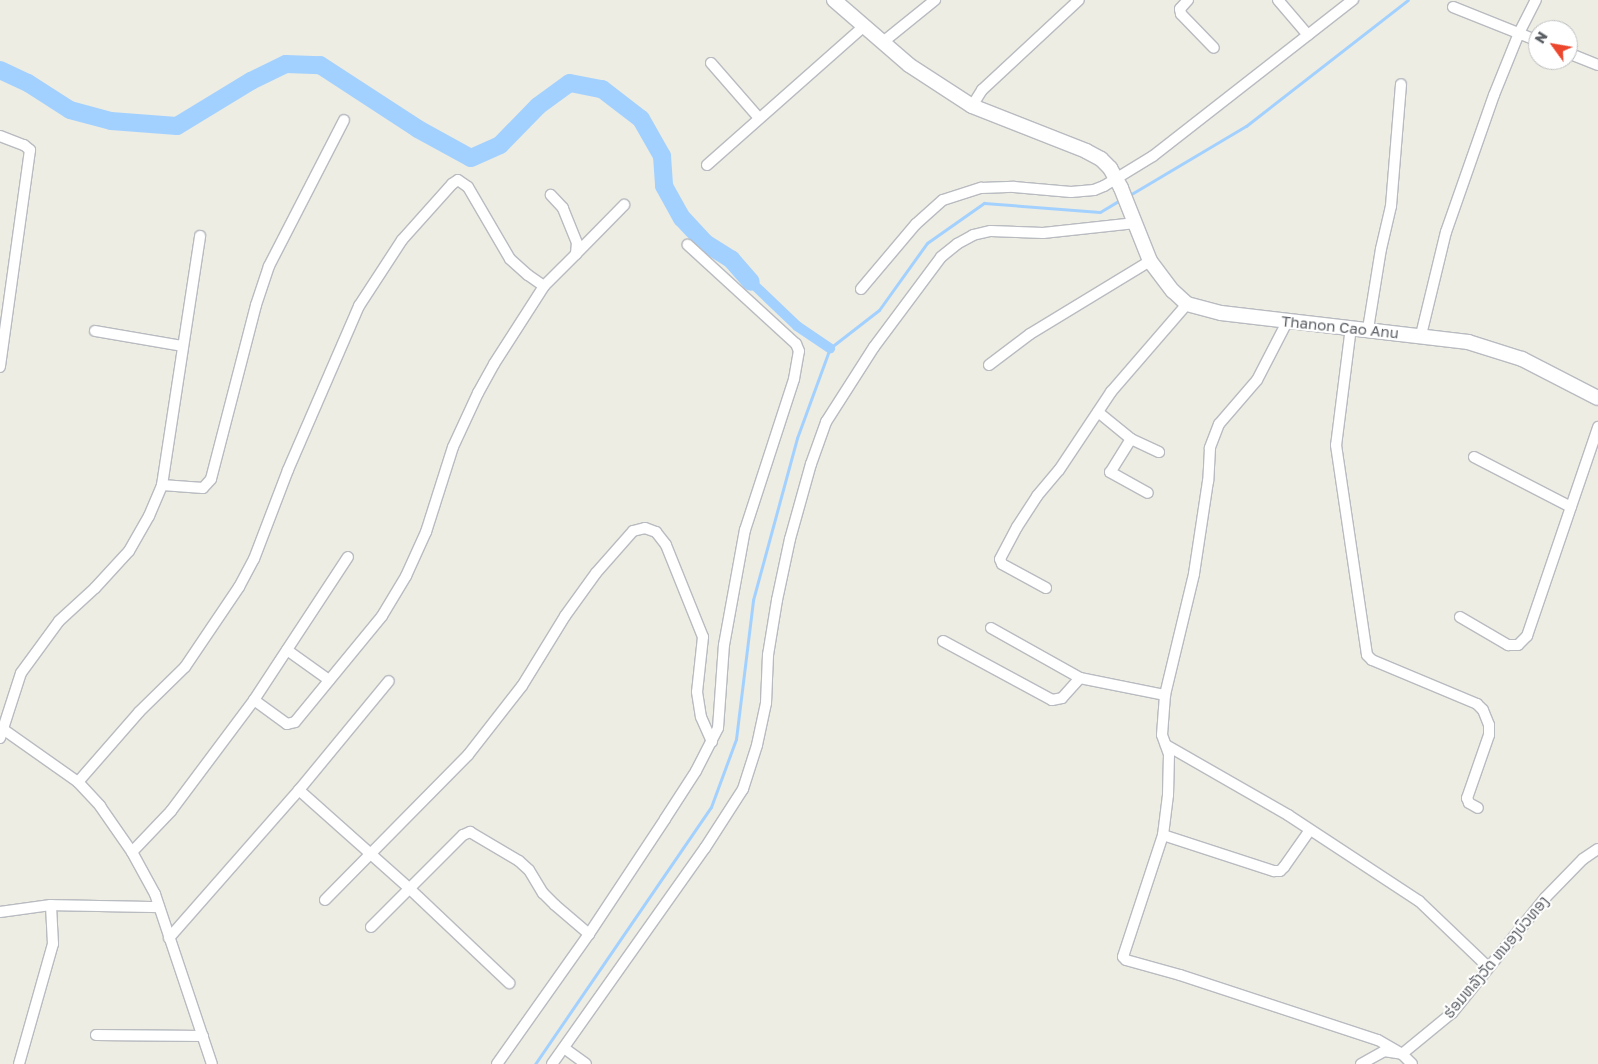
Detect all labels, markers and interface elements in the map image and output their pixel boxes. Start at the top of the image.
north arrow [1528,20,1578,70]
text: N [1531,28,1551,46]
street label: Thanon Cao Anu [1280,312,1400,342]
street label: ຮ່ອມຫລັງວັດ ຫນອງບົວທອງ [1440,892,1552,1022]

